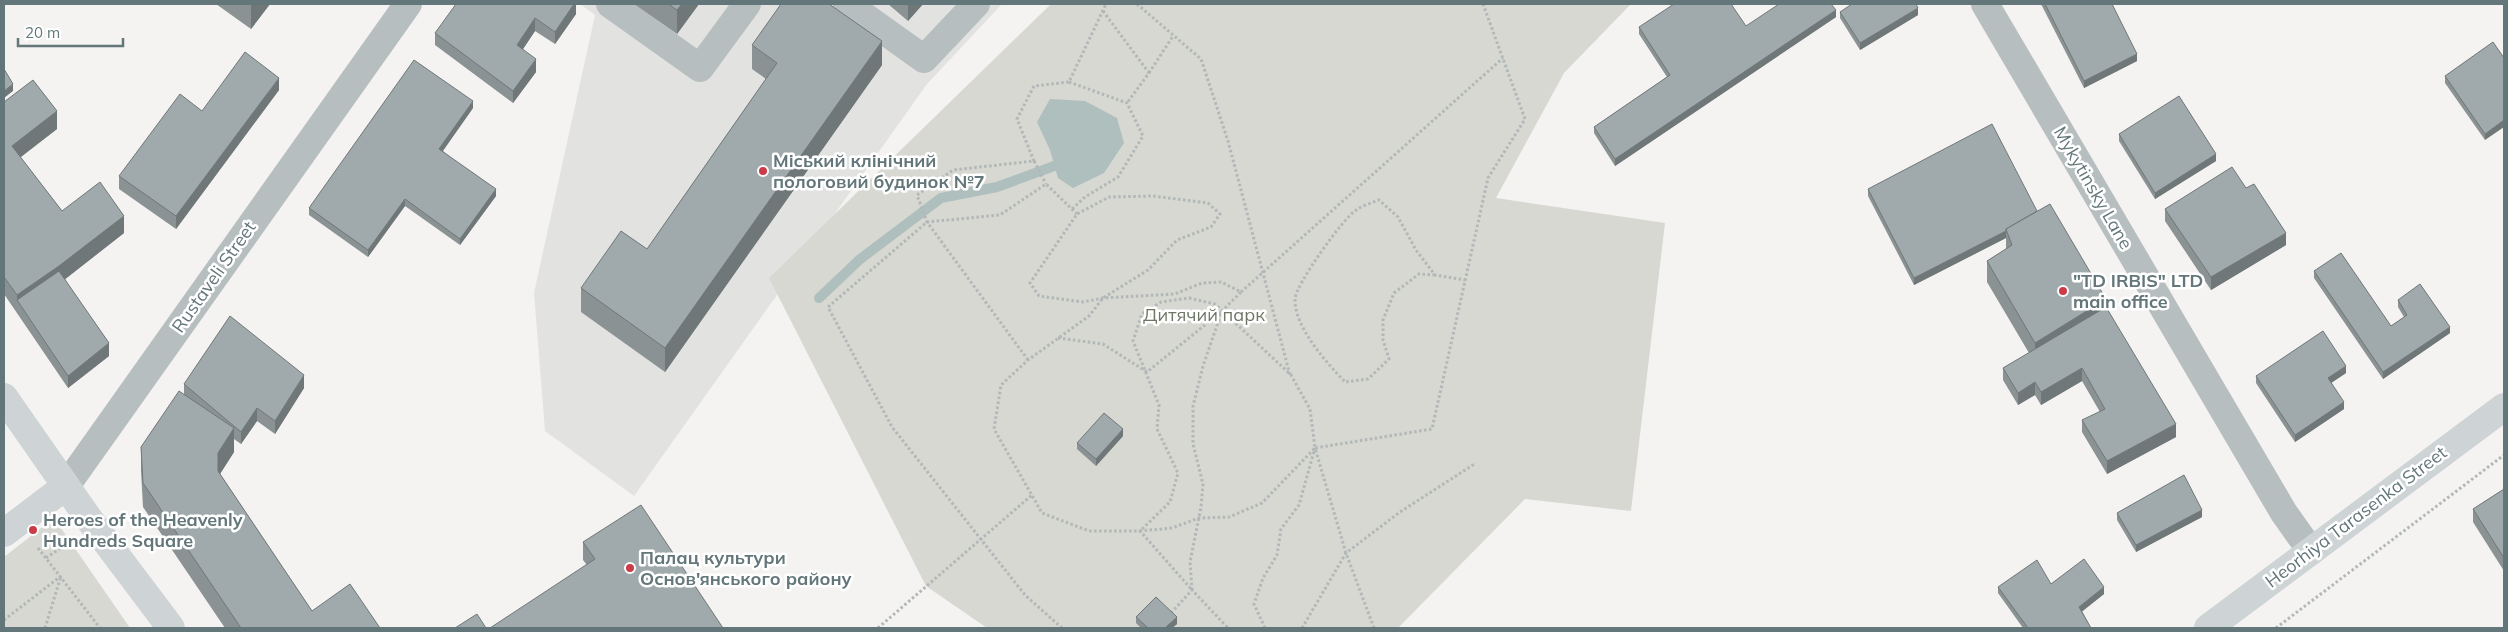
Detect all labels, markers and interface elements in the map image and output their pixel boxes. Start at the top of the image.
scale bar [18,15,122,47]
text: 20 m [25,23,60,42]
street label: Mykytinsky Lane [2049,122,2138,253]
place label: Міський клінічний пологовий будинок №7 [773,149,985,193]
marker: Міський клінічний пологовий будинок №7 [757,165,769,177]
street label: Rustaveli Street [167,216,261,337]
place label: "TD IRBIS" LTD main office [2073,269,2203,313]
marker: "TD IRBIS" LTD main office [2057,285,2069,297]
park label: Дитячий парк [1143,303,1265,326]
street label: Heorhiya Tarasenka Street [2260,441,2451,592]
place label: Heroes of the Heavenly Hundreds Square [43,508,243,552]
marker: Heroes of the Heavenly Hundreds Square [27,524,39,536]
place label: Палац культури Основ'янського району [640,546,852,590]
marker: Палац культури Основ'янського району [624,562,636,574]

